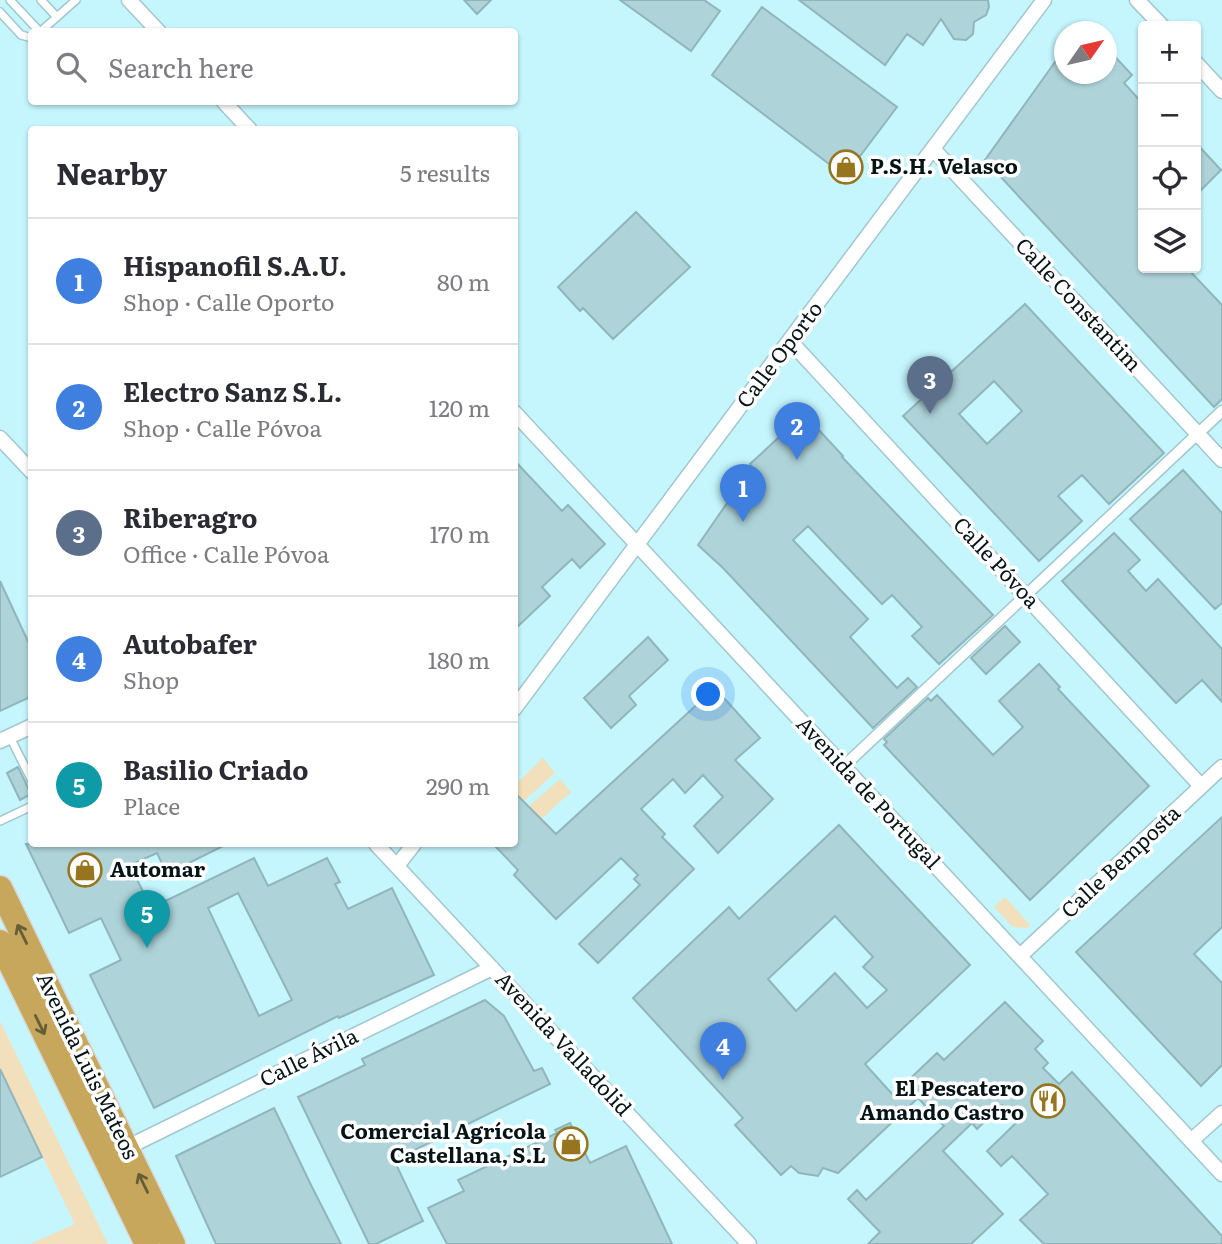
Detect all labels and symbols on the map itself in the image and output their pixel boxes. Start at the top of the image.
north arrow [1054,21,1117,84]
shop icon: P.S.H. Velasco [827,148,865,186]
place label: P.S.H. Velasco [870,149,1018,180]
street label: Calle Constantim [1009,229,1150,377]
street label: Calle Oporto [728,294,828,413]
pin: 3 [907,356,953,414]
pin: 2 [774,402,820,460]
pin: 1 [720,464,766,522]
street label: Calle Póvoa [947,509,1049,614]
your location [691,677,725,711]
street label: Avenida de Portugal [791,708,949,875]
street label: Calle Bemposta [1053,796,1186,924]
shop icon: Automar [66,851,104,889]
place label: Automar [110,852,206,883]
pin: 5 [124,890,170,948]
one-way arrow [15,924,29,945]
street label: Avenida Valladolid [490,963,640,1122]
street label: Avenida Luis Mateos [30,966,148,1164]
one-way arrow [34,1014,48,1035]
street label: Calle Ávila [253,1018,363,1093]
pin: 4 [700,1022,746,1080]
place label: El Pescatero Amando Castro [860,1071,1024,1126]
restaurant icon: El Pescatero Amando Castro [1029,1082,1067,1120]
place label: Comercial Agrícola Castellana, S.L [340,1114,547,1169]
shop icon: Comercial Agrícola Castellana, S.L [552,1125,590,1163]
one-way arrow [136,1173,150,1194]

